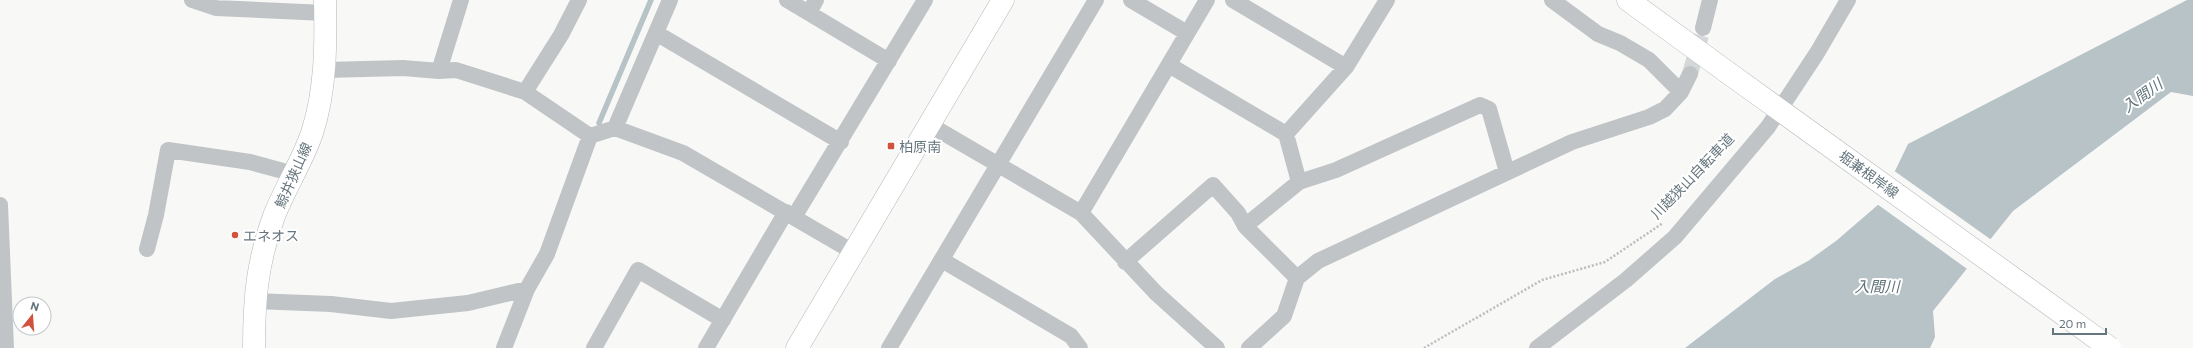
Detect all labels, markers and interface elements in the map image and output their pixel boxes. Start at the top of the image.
water label: 入間川 [2119,73,2167,116]
street label: 川越狭山自転車道 [1647,130,1737,222]
place label: 柏原南 [899,138,941,155]
street label: 鯨井狭山線 [271,140,315,210]
marker: 柏原南 [886,141,896,151]
street label: 堀兼根岸線 [1836,147,1902,201]
place label: エネオス [243,227,299,244]
marker: エネオス [230,230,240,240]
water label: 入間川 [1854,277,1901,295]
north arrow [12,296,52,336]
text: N [29,299,41,313]
scale bar [2053,310,2106,336]
text: 20 m [2059,316,2086,330]

